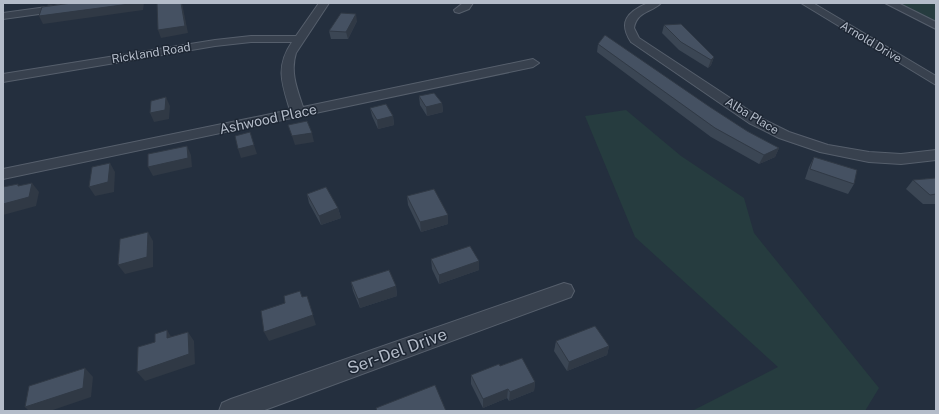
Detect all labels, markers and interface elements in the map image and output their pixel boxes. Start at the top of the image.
street label: Arnold Drive [838,18,904,66]
street label: Rickland Road [110,40,192,66]
street label: Alba Place [723,95,781,138]
street label: Ashwood Place [218,101,318,137]
street label: Ser-Del Drive [344,324,450,378]

